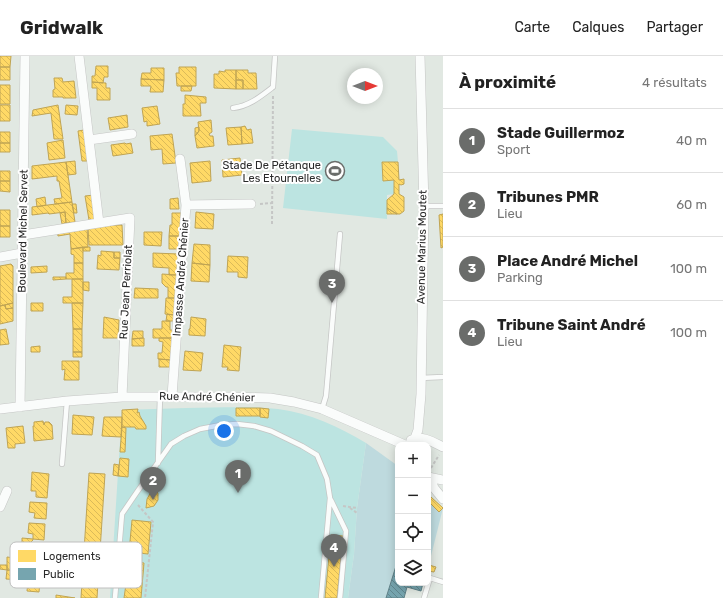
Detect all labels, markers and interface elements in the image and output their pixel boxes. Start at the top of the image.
text: Gridwalk [20,16,103,39]
text: Carte [514,19,550,36]
text: Calques [572,19,624,36]
text: Partager [646,19,703,36]
north arrow [347,68,383,104]
text: À proximité [459,72,556,92]
text: 4 résultats [642,75,707,90]
text: Stade Guillermoz [497,124,625,142]
text: 1 [469,133,475,148]
text: 40 m [676,133,707,148]
text: Sport [497,142,530,157]
place label: Stade De Pétanque Les Etournelles [222,159,321,185]
sports icon: Stade De Pétanque Les Etournelles [324,160,346,182]
street label: Boulevard Michel Servet [15,169,31,293]
text: Tribunes PMR [497,188,599,206]
street label: Avenue Marius Moutet [415,189,430,304]
text: 2 [468,197,476,212]
text: 60 m [676,197,707,212]
text: Lieu [497,206,523,221]
street label: Impasse André Chénier [170,217,192,337]
street label: Rue Jean Perriolat [117,244,135,340]
text: Place André Michel [497,252,638,270]
text: 3 [468,261,476,276]
text: 100 m [670,261,707,276]
pin: 3 [319,270,345,303]
text: Parking [497,270,543,285]
text: Tribune Saint André [497,316,646,334]
text: 4 [468,325,476,340]
text: 100 m [670,325,707,340]
text: Lieu [497,334,523,349]
street label: Rue André Chénier [159,390,256,404]
your location [214,421,234,441]
map controls [395,442,431,586]
button: + [395,442,431,478]
pin: 1 [225,460,251,493]
pin: 2 [140,467,166,500]
button: − [395,478,431,514]
button: locate [395,514,431,550]
pin: 4 [321,534,347,567]
legend [10,542,142,588]
text: Logements [43,550,101,563]
button: layers [395,550,431,586]
text: Public [43,568,75,581]

